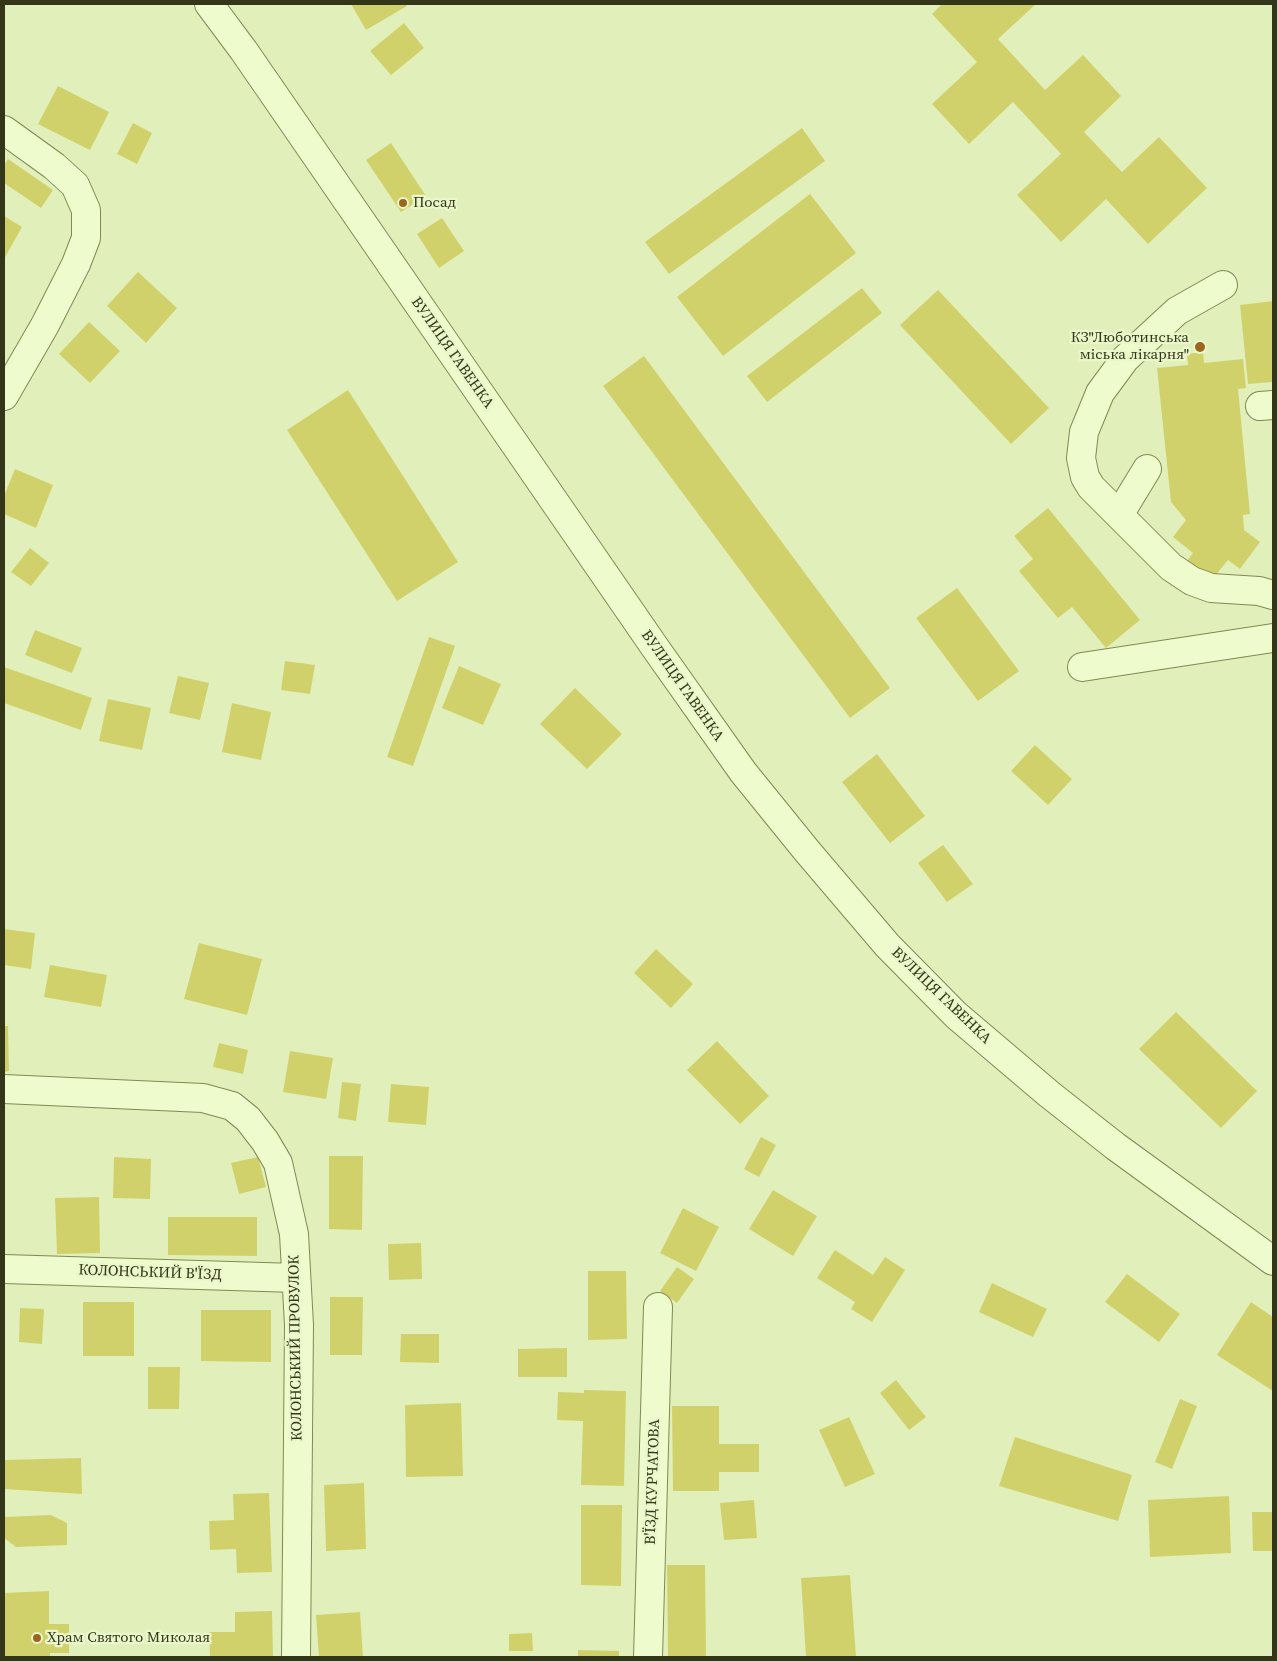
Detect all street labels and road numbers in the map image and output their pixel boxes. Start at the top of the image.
street label: ВУЛИЦЯ ГАВЕНКА [407,294,497,412]
street label: ВУЛИЦЯ ГАВЕНКА [637,627,727,745]
street label: ВУЛИЦЯ ГАВЕНКА [887,944,995,1048]
street label: КОЛОНСЬКИЙ ПРОВУЛОК [285,1255,307,1441]
street label: КОЛОНСЬКИЙ В'ЇЗД [78,1262,222,1284]
street label: В'ЇЗД КУРЧАТОВА [642,1419,664,1545]

